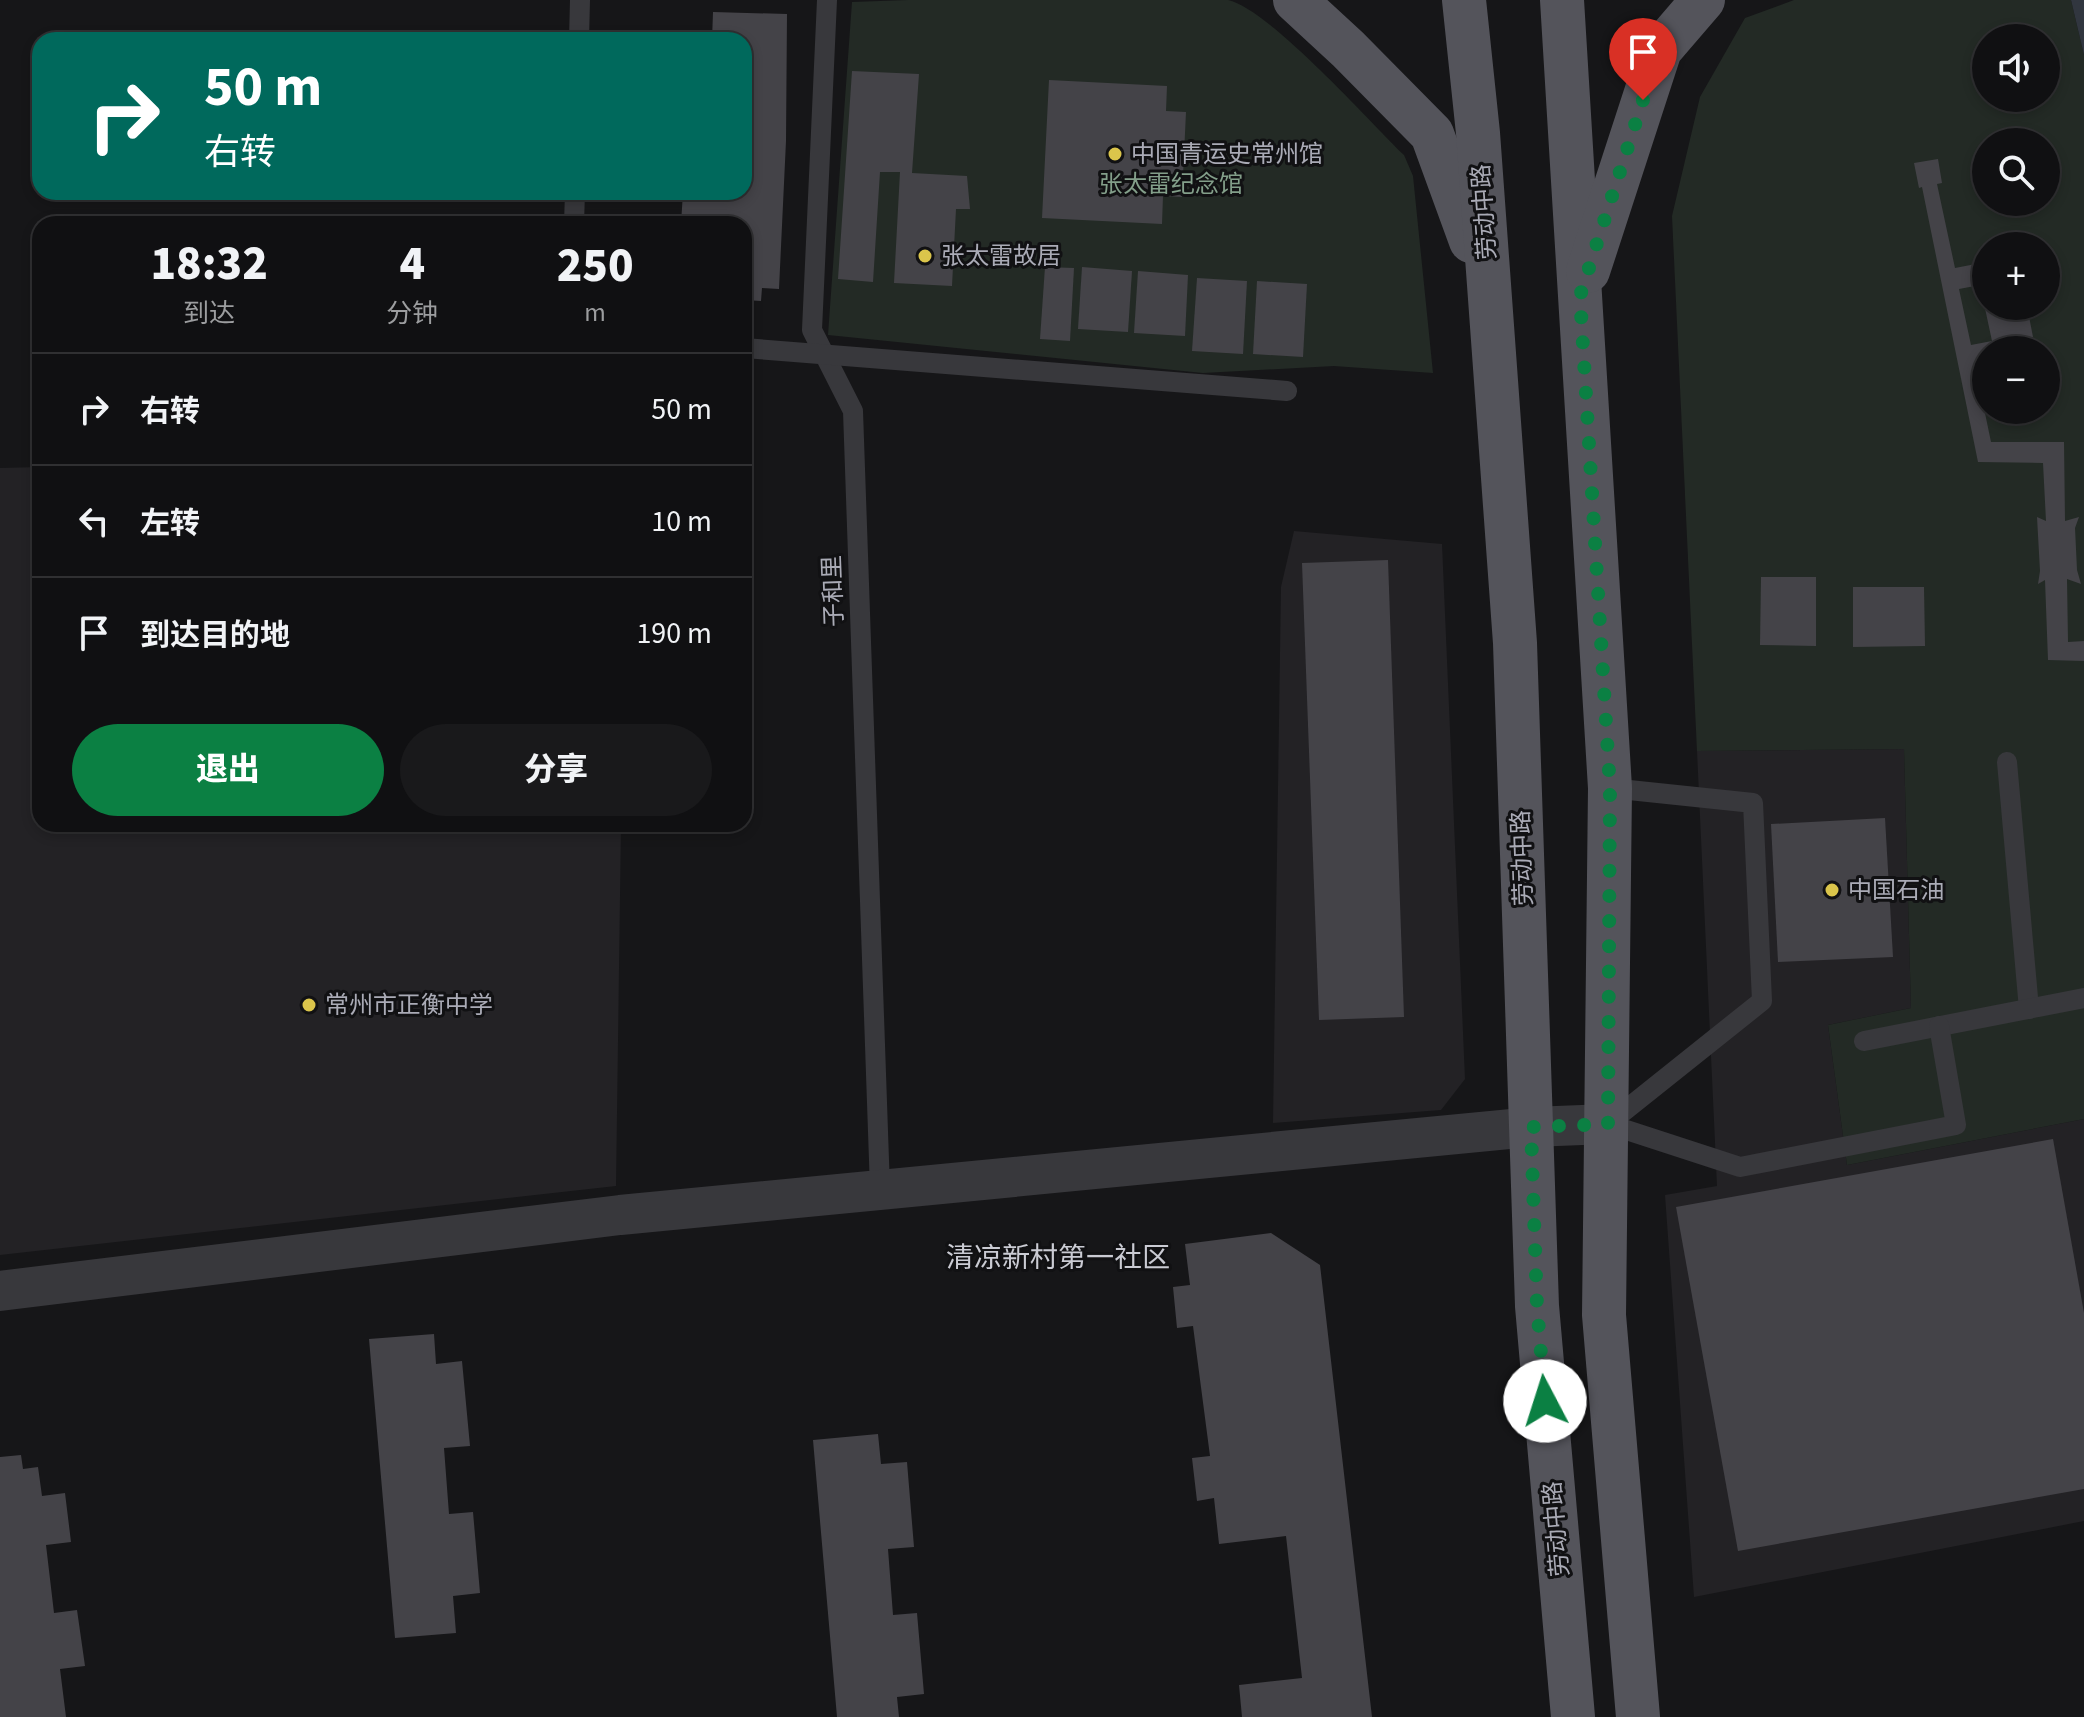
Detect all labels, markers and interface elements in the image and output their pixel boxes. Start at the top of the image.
pin [1609,18,1677,100]
map controls [1972,24,2060,424]
button: sound [1972,24,2060,112]
icon: arrive [1621,30,1665,74]
text: 50 m [204,48,322,127]
icon: right [72,64,176,168]
text: 右转 [204,127,276,178]
button: search [1972,128,2060,216]
place label: 中国青运史常州馆 [1131,137,1323,172]
marker: 中国青运史常州馆 [1106,145,1124,163]
street label: 劳动中路 [1464,163,1505,261]
park label: 张太雷纪念馆 [1099,167,1243,202]
text: 18:32 [150,230,268,298]
text: 4 [399,230,425,298]
text: 250 [557,232,634,300]
button: + [1972,232,2060,320]
place label: 张太雷故居 [941,239,1061,274]
marker: 张太雷故居 [916,247,934,265]
text: m [584,294,606,331]
text: 到达 [183,295,235,332]
text: 分钟 [386,295,438,332]
button: − [1972,336,2060,424]
icon: right [72,387,116,431]
text: 50 m [651,388,712,431]
text: 右转 [140,390,200,433]
icon: left [72,499,116,543]
text: 10 m [651,500,712,543]
text: 左转 [140,502,200,545]
street label: 子和里 [815,554,852,628]
icon: arrive [72,611,116,655]
text: 190 m [636,612,712,655]
text: 到达目的地 [140,614,290,657]
button: 退出 [72,724,384,816]
button: 分享 [400,724,712,816]
street label: 劳动中路 [1503,809,1542,907]
place label: 中国石油 [1848,873,1944,908]
marker: 中国石油 [1823,881,1841,899]
place label: 常州市正衡中学 [325,988,493,1023]
marker: 常州市正衡中学 [300,996,318,1014]
district label: 清凉新村第一社区 [946,1238,1170,1278]
position arrow [1503,1359,1587,1443]
street label: 劳动中路 [1535,1480,1578,1578]

